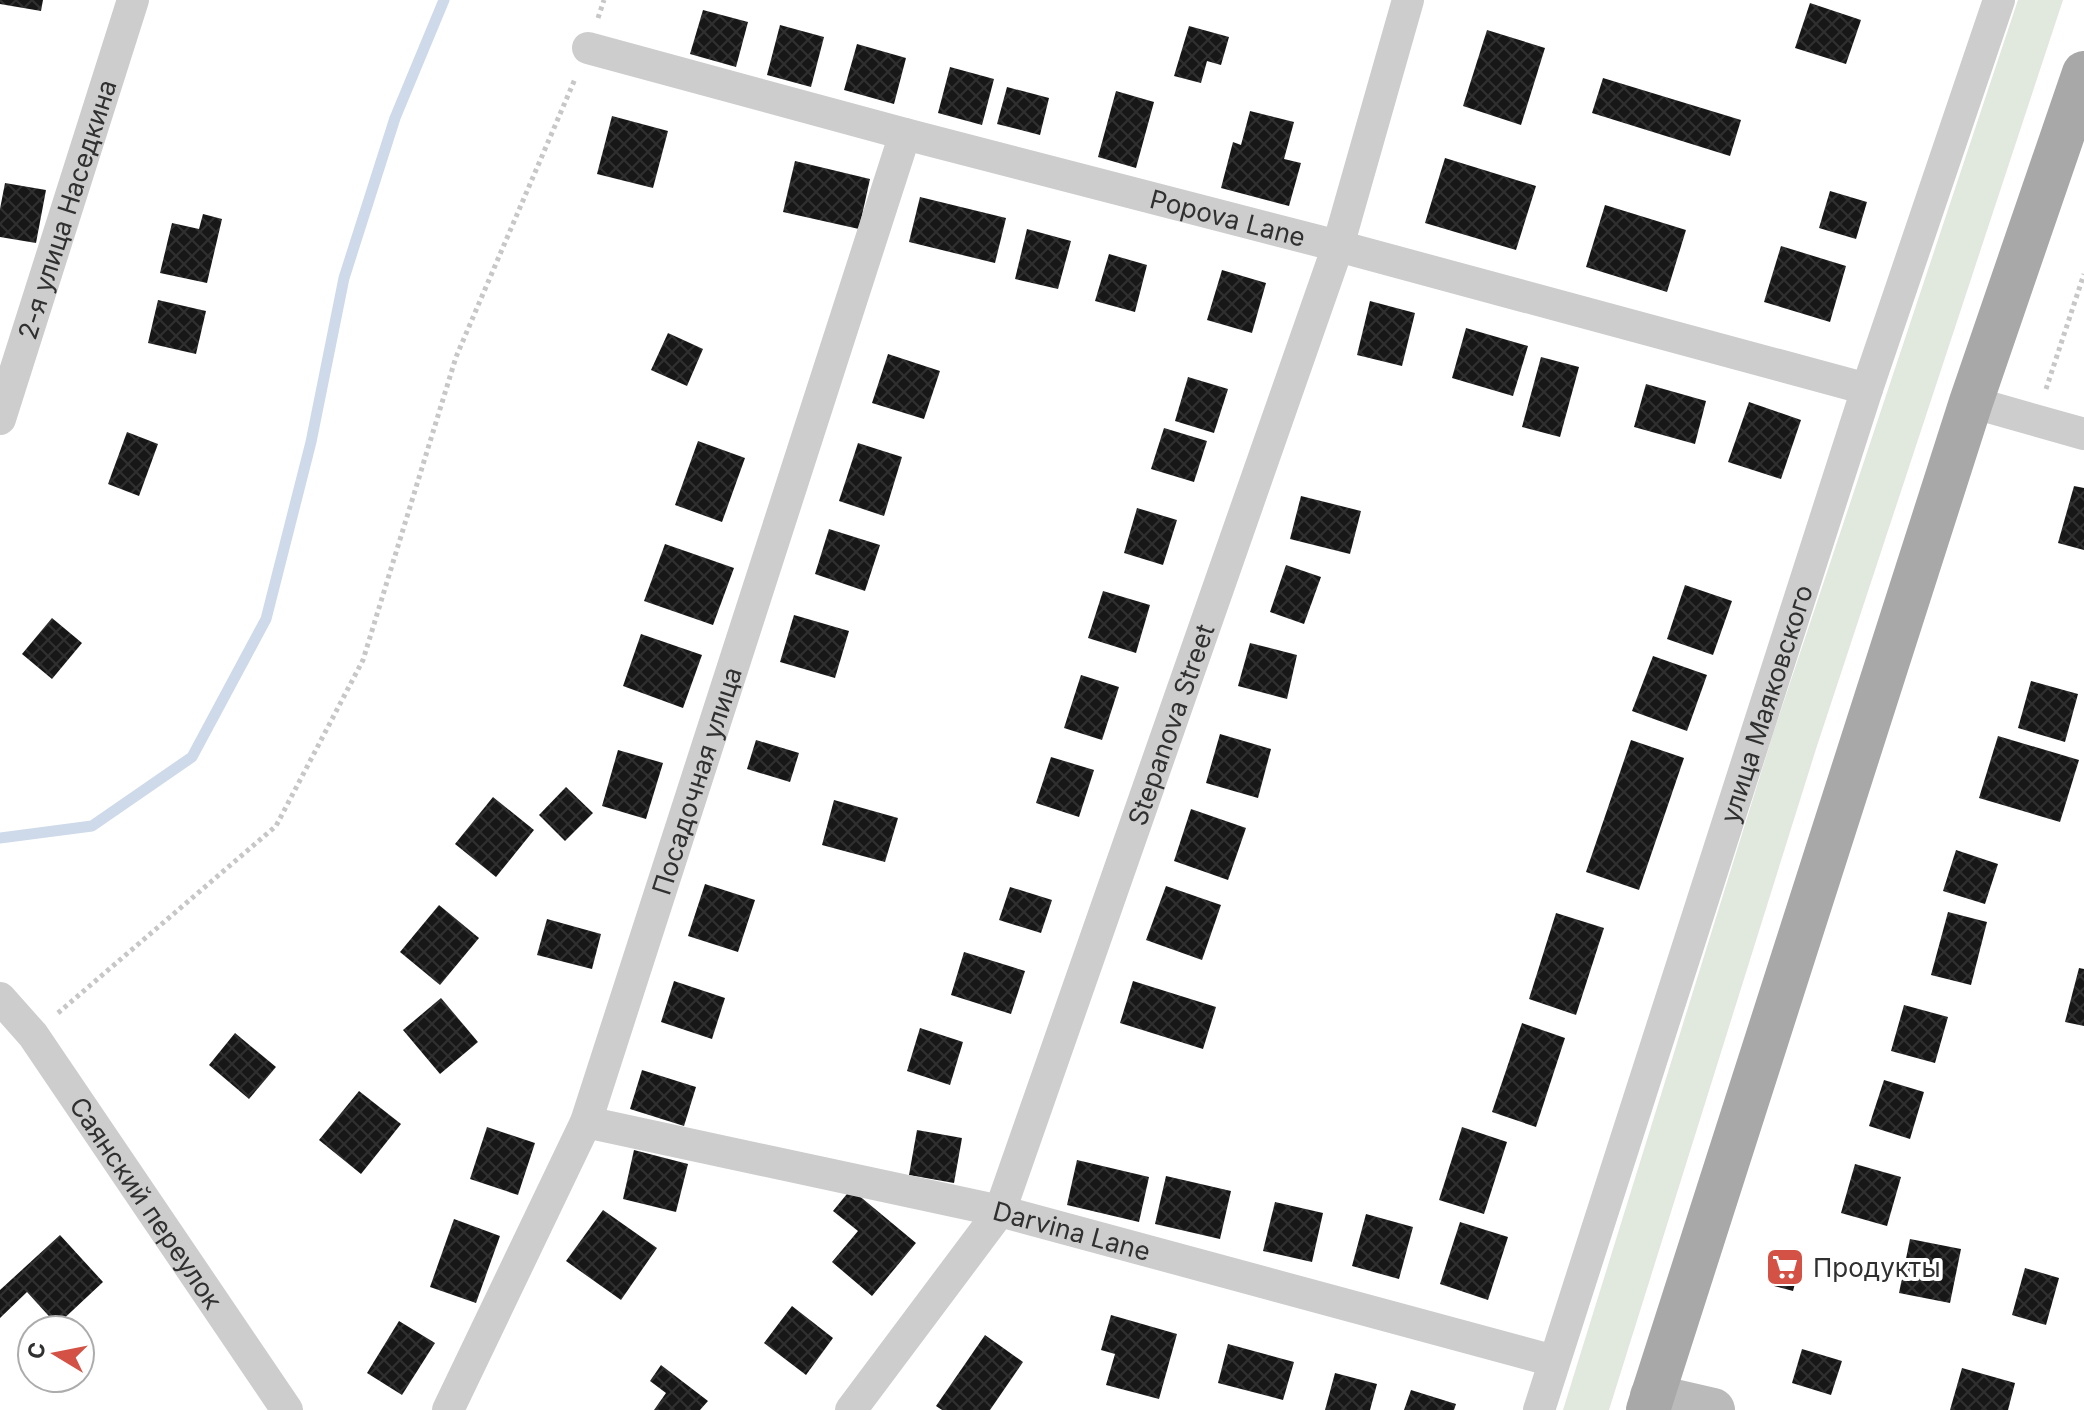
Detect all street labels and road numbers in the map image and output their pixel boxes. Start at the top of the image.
street label: 2-я улица Наседкина [11,76,122,343]
street label: Popova Lane [1147,183,1309,252]
street label: улица Маяковского [1713,581,1819,826]
street label: Stepanova Street [1121,620,1220,829]
street label: Посадочная улица [645,663,747,898]
street label: Саянский переулок [64,1091,229,1315]
street label: Darvina Lane [990,1194,1154,1267]

